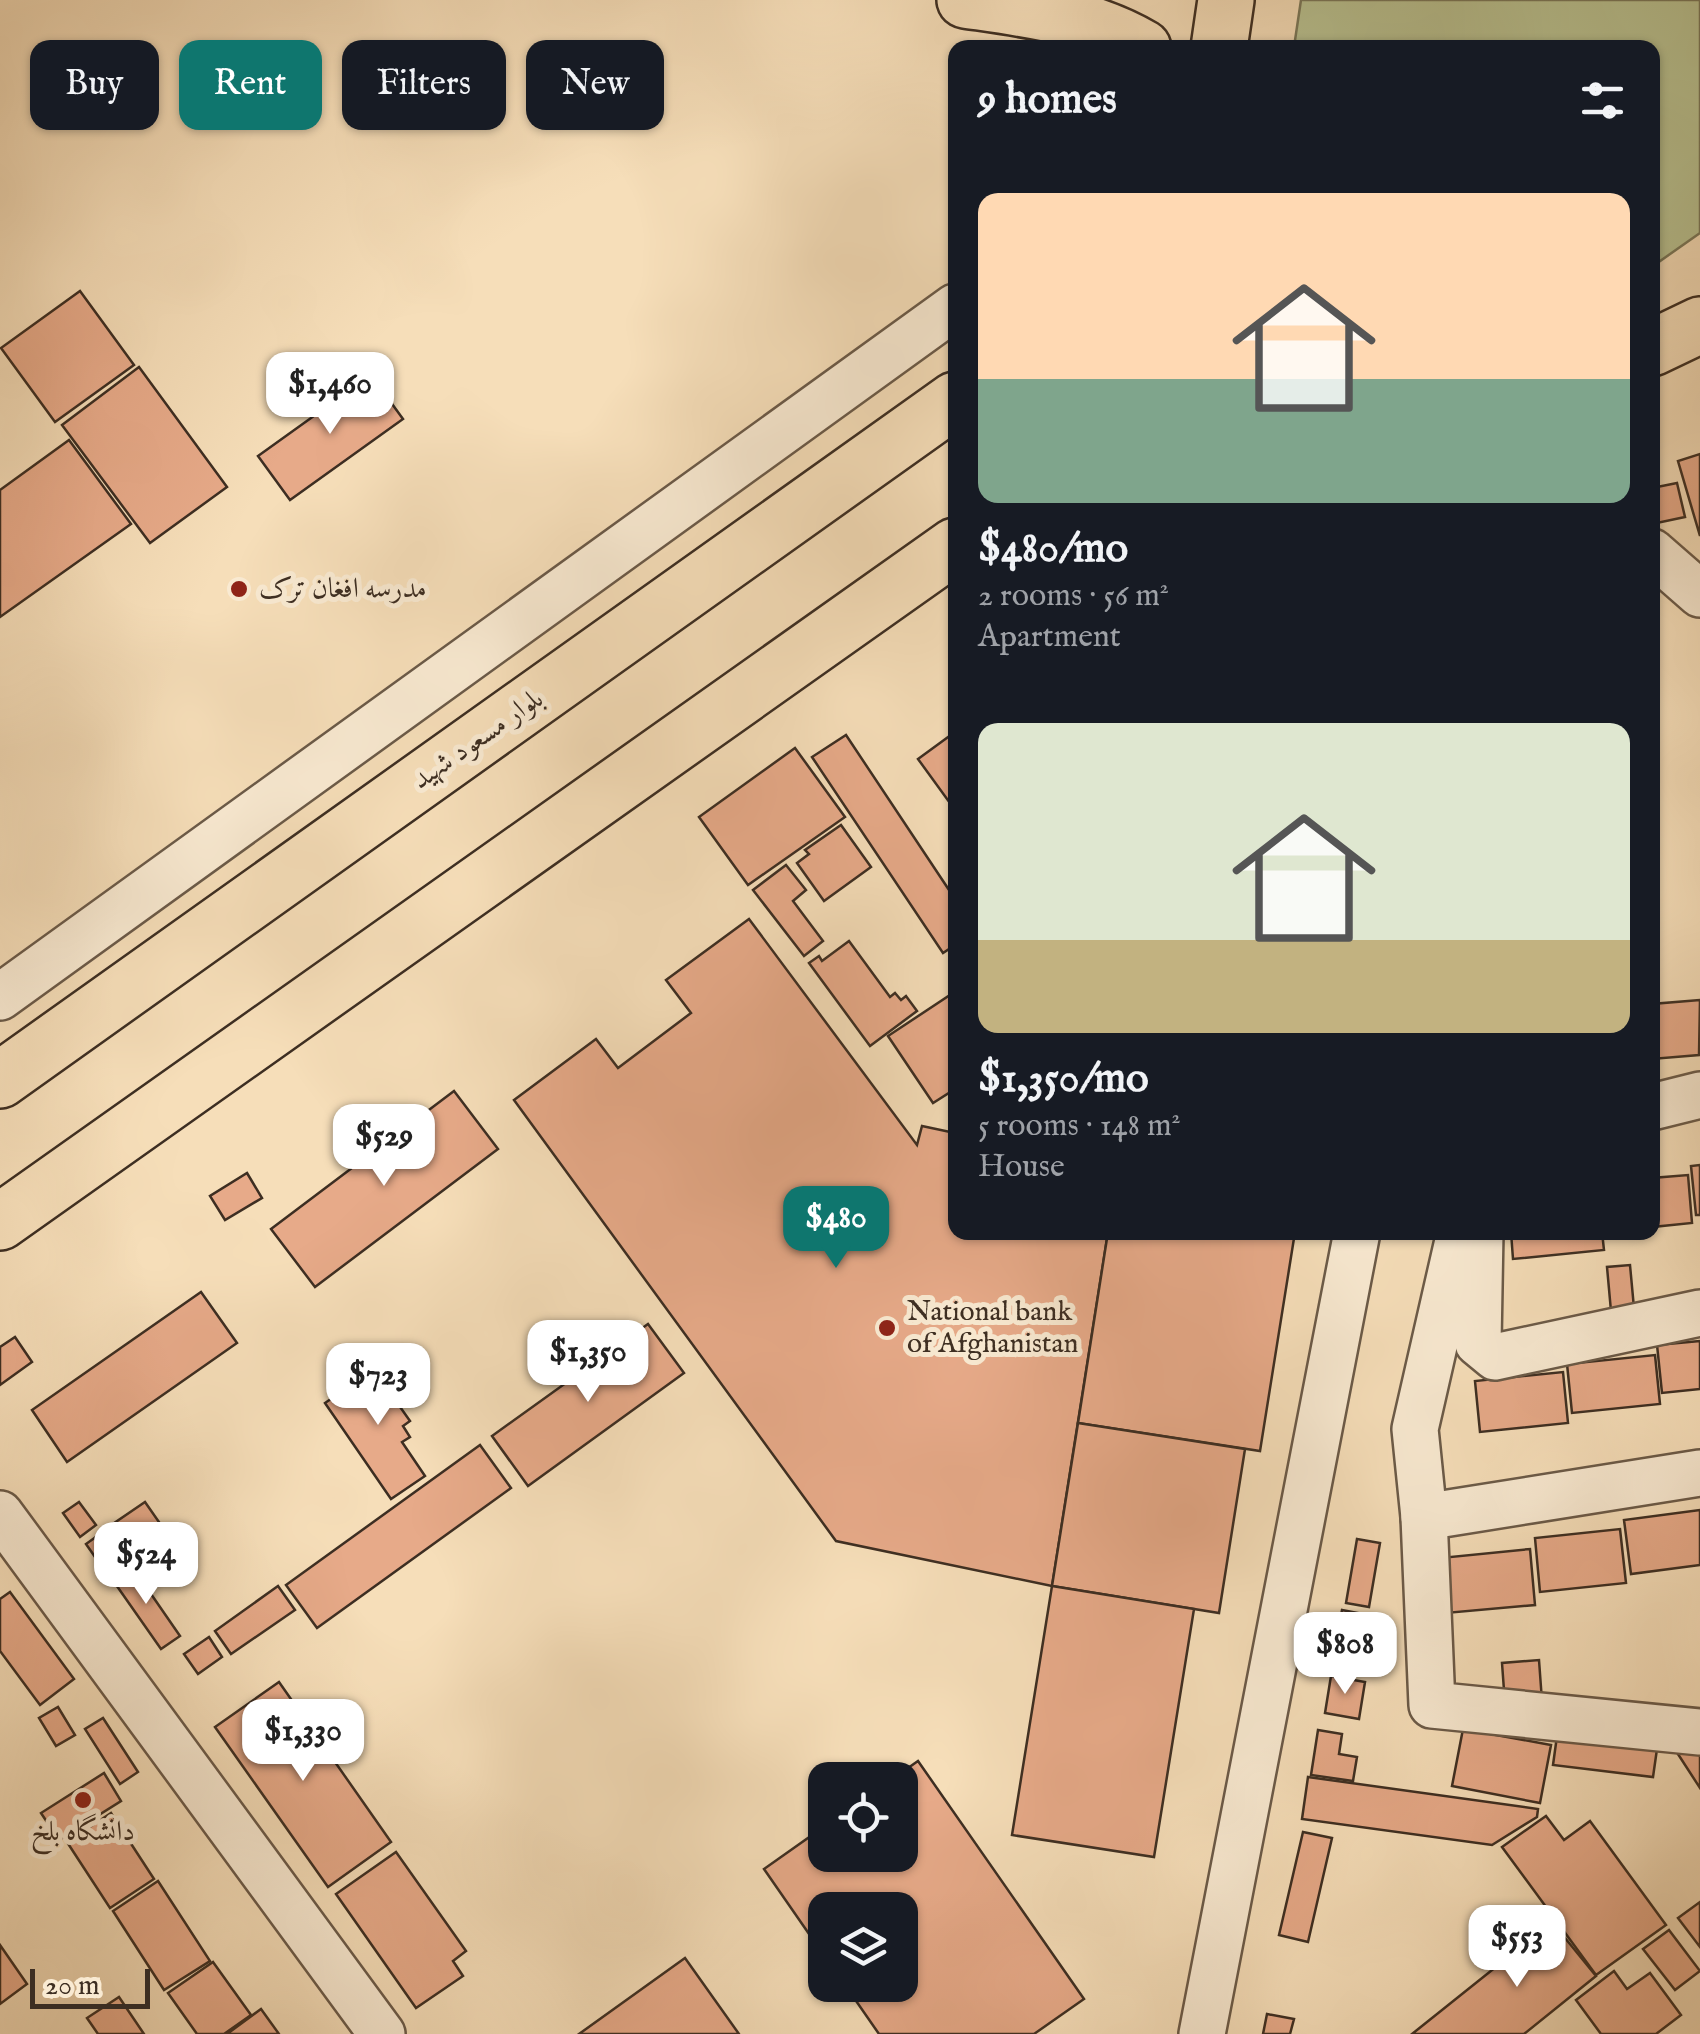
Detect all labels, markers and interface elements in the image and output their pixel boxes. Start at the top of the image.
chip: Buy [30,40,159,130]
chip: Rent [179,40,322,130]
chip: Filters [342,40,506,130]
chip: New [526,40,664,130]
icon: filters [1575,73,1630,128]
text: 9 homes [978,74,1117,127]
icon: home [1214,258,1394,438]
pin: $1,460 [249,352,411,437]
text: $1,460 [288,364,372,405]
text: $480/mo [978,523,1128,576]
place label: مدرسه افغان ترک [259,572,427,607]
text: 2 rooms · 56 m² [978,576,1169,617]
marker: مدرسه افغان ترک [228,578,250,600]
text: Apartment [978,617,1121,658]
street label: بلوار مسعود شهید [405,682,551,798]
icon: home [1214,788,1394,968]
text: $1,350/mo [978,1053,1149,1106]
pin: $529 [325,1104,443,1189]
text: 5 rooms · 148 m² [978,1106,1181,1147]
text: $529 [355,1116,413,1157]
text: House [978,1147,1065,1188]
pin: $480 [777,1186,895,1271]
text: $480 [805,1198,867,1239]
place label: National bank of Afghanistan [907,1295,1079,1362]
marker: National bank of Afghanistan [876,1317,898,1339]
pin: $1,350 [507,1320,669,1405]
text: $1,350 [549,1332,627,1373]
pin: $723 [319,1343,437,1428]
text: $723 [348,1355,408,1396]
pin: $524 [87,1522,205,1607]
text: $524 [116,1534,176,1575]
pin: $808 [1286,1612,1404,1697]
text: $808 [1316,1624,1374,1665]
pin: $1,330 [222,1699,384,1784]
text: $1,330 [264,1711,342,1752]
map controls [808,1762,918,2002]
button: locate [808,1762,918,1872]
marker: دانشگاه بلخ [72,1789,94,1811]
place label: دانشگاه بلخ [31,1813,135,1855]
button: layers [808,1892,918,2002]
pin: $553 [1458,1905,1576,1990]
text: $553 [1491,1917,1543,1958]
scale bar [30,1964,150,2008]
text: 20 m [45,1969,100,2004]

